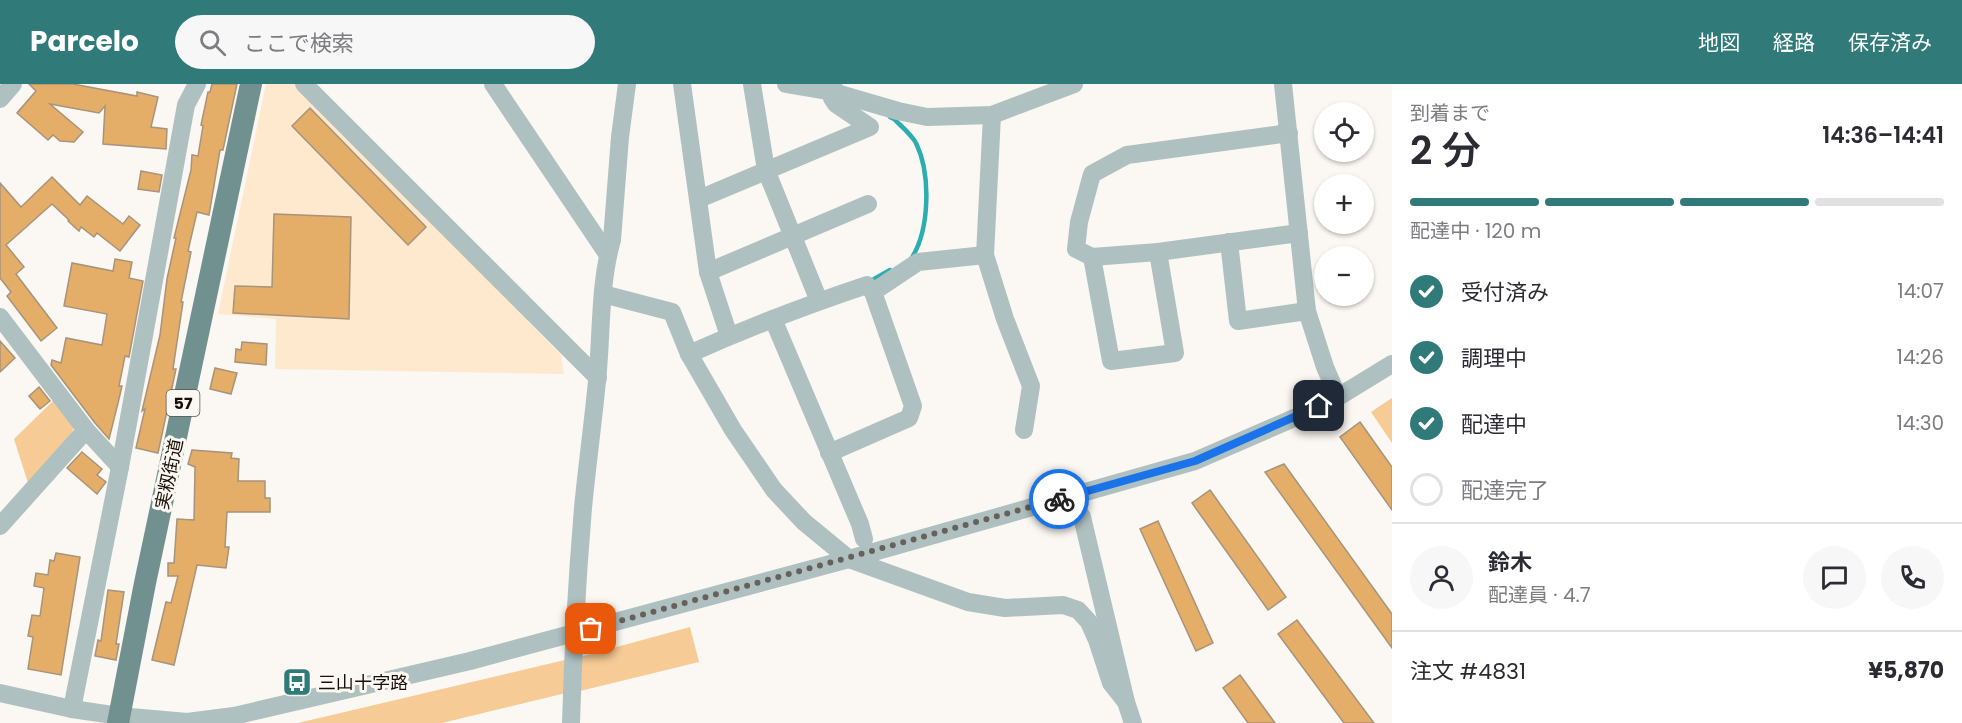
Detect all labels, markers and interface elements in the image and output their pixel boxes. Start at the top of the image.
search box [175,15,595,69]
text: Parcelo [30,22,139,61]
icon: search [196,26,229,59]
text: ここで検索 [244,28,354,59]
text: 地図 [1698,28,1740,57]
text: 経路 [1773,28,1815,57]
text: 保存済み [1848,28,1932,57]
text: 到着まで [1410,99,1490,127]
map controls [1314,102,1374,306]
button: locate [1314,102,1374,162]
text: 14:36–14:41 [1822,120,1944,151]
text: 2 分 [1410,123,1481,178]
button: + [1314,174,1374,234]
text: 配達中 · 120 m [1410,217,1541,245]
button: − [1314,246,1374,306]
icon: check [1410,275,1443,308]
text: 受付済み [1461,277,1549,308]
text: 14:07 [1897,277,1944,305]
icon: check [1410,341,1443,374]
text: 調理中 [1461,343,1527,374]
text: 14:26 [1897,343,1944,371]
pin [1293,380,1344,431]
icon: home [1302,389,1335,422]
road number: 57 [166,390,200,416]
icon: check [1410,407,1443,440]
text: 配達中 [1461,409,1527,440]
text: 14:30 [1896,409,1944,437]
street label: 実籾街道 [149,436,189,512]
courier [1029,469,1089,529]
text: 配達完了 [1461,475,1549,506]
icon: bike [1043,483,1076,516]
button: person [1410,546,1473,609]
button: chat [1803,546,1866,609]
button: phone [1881,546,1944,609]
text: 鈴木 [1488,547,1532,578]
text: 配達員 · 4.7 [1488,581,1591,609]
pin [565,603,616,654]
icon: bag [574,612,607,645]
text: ¥5,870 [1868,655,1944,686]
text: 注文 #4831 [1410,656,1526,687]
bus stop icon: 三山十字路 [281,666,313,698]
place label: 三山十字路 [318,670,408,695]

